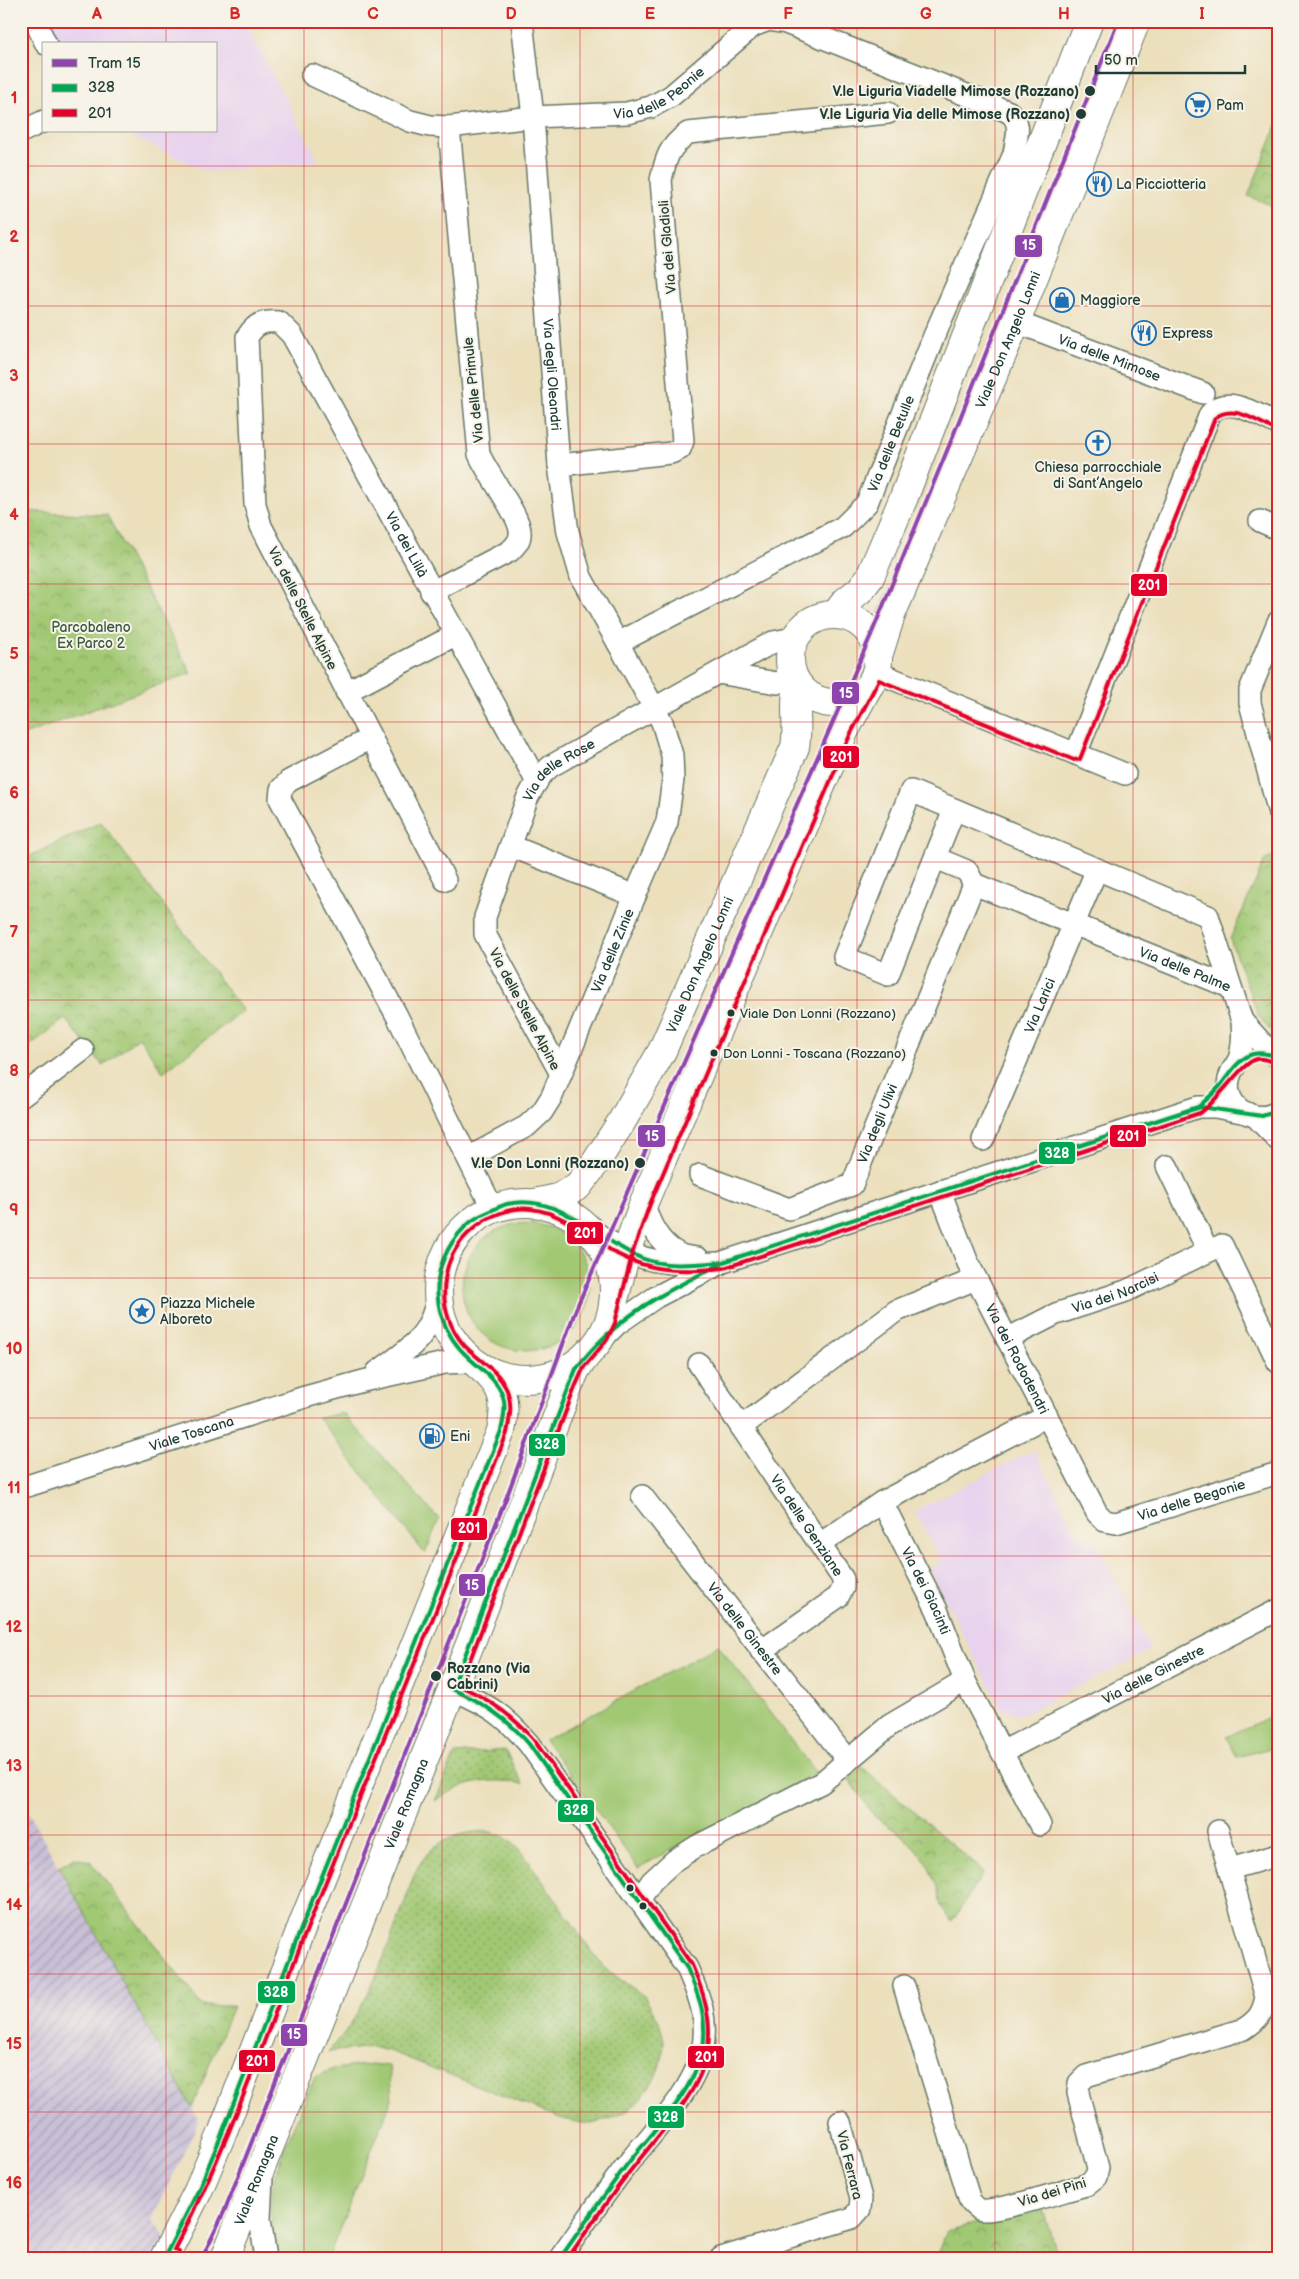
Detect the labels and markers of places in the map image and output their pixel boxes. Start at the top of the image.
place label: V.le Liguria Viadelle Mimose (Rozzano) [832,83,1079,100]
marker: V.le Liguria Viadelle Mimose (Rozzano) [1083,84,1097,98]
supermarket icon: Pam [1185,92,1211,118]
place label: Pam [1216,97,1244,114]
place label: V.le Liguria Via delle Mimose (Rozzano) [820,106,1070,123]
marker: V.le Liguria Via delle Mimose (Rozzano) [1074,107,1088,121]
restaurant icon: La Picciotteria [1086,171,1112,197]
place label: La Picciotteria [1116,176,1206,193]
shop icon: Maggiore [1049,287,1075,313]
place label: Maggiore [1080,292,1141,309]
restaurant icon: Express [1131,320,1157,346]
place label: Express [1162,325,1213,342]
church icon: Chiesa parrocchiale di Sant’Angelo [1085,430,1111,456]
place label: Chiesa parrocchiale di Sant’Angelo [1035,459,1161,492]
place label: Viale Don Lonni (Rozzano) [740,1006,896,1022]
marker: Viale Don Lonni (Rozzano) [726,1008,736,1018]
place label: Don Lonni - Toscana (Rozzano) [723,1046,906,1062]
marker: Don Lonni - Toscana (Rozzano) [709,1048,719,1058]
place label: V.le Don Lonni (Rozzano) [471,1155,629,1172]
marker: V.le Don Lonni (Rozzano) [633,1156,647,1170]
place label: Piazza Michele Alboreto [160,1295,255,1328]
place icon: Piazza Michele Alboreto [129,1298,155,1324]
fuel station icon: Eni [419,1423,445,1449]
place label: Eni [450,1428,470,1445]
place label: Rozzano (Via Cabrini) [447,1660,530,1693]
marker: Rozzano (Via Cabrini) [429,1669,443,1683]
unlabelled marker [625,1883,635,1893]
unlabelled marker [638,1901,648,1911]

